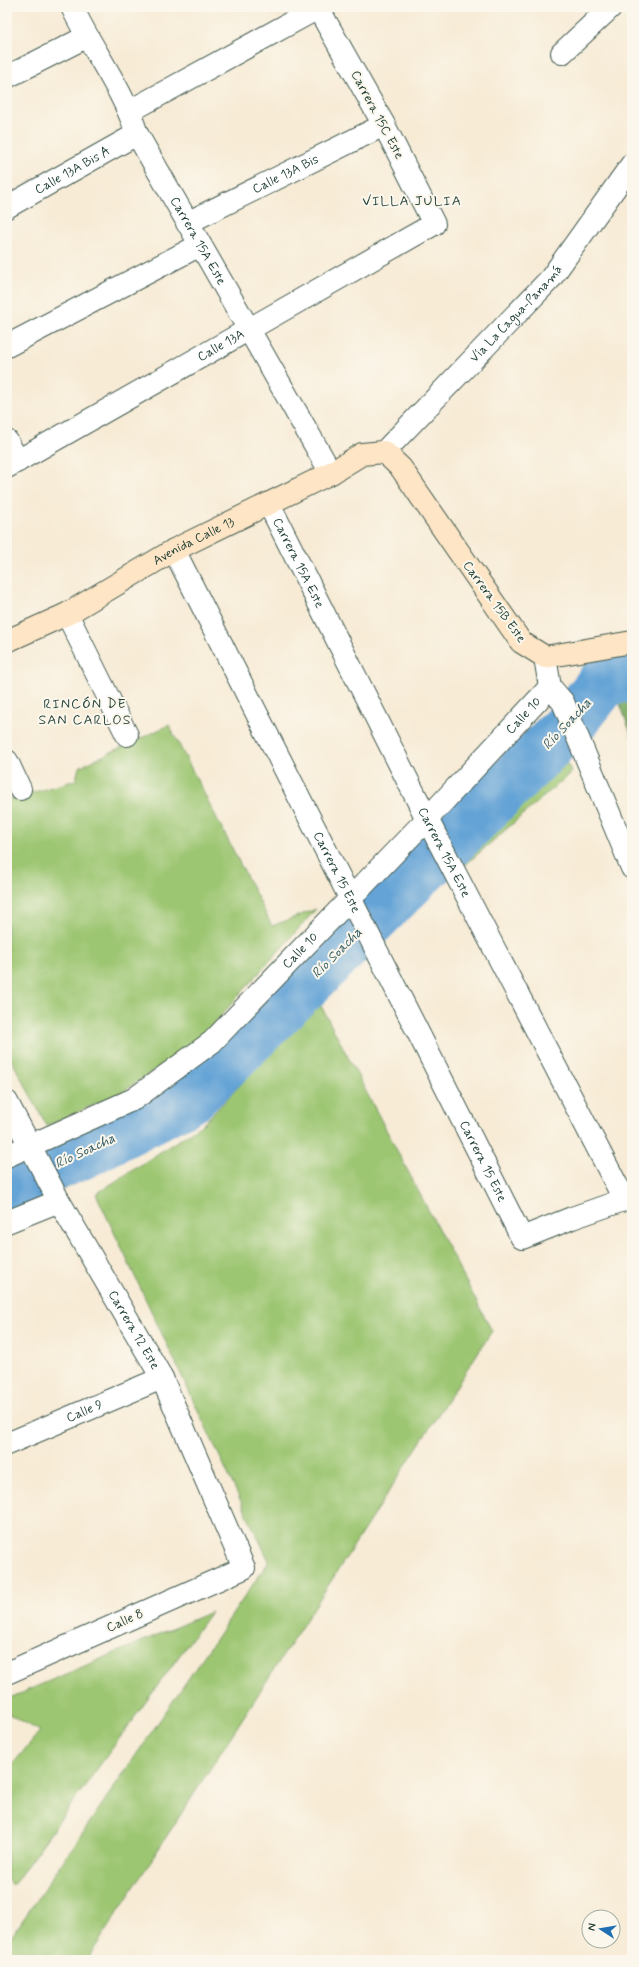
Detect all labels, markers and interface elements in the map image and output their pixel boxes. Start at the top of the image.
street label: Carrera 15C Este [346,68,408,162]
street label: Calle 13A Bis A [32,142,113,198]
street label: Calle 13A Bis [249,150,322,198]
district label: VILLA JULIA [362,192,462,210]
street label: Carrera 15A Este [166,194,230,288]
street label: Vía La Cagua-Panamá [466,262,566,366]
street label: Calle 13A [194,325,247,365]
street label: Avenida Calle 13 [150,513,238,569]
street label: Carrera 15A Este [269,515,328,611]
street label: Carrera 15B Este [459,558,529,646]
street label: Calle 10 [502,693,545,738]
water label: Río Soacha [538,694,596,754]
district label: RINCÓN DE SAN CARLOS [38,695,132,729]
street label: Carrera 15A Este [414,804,475,900]
street label: Carrera 15 Este [309,829,365,916]
water label: Río Soacha [308,924,366,982]
street label: Calle 10 [279,928,322,972]
street label: Carrera 15 Este [456,1118,511,1205]
water label: Río Soacha [52,1129,118,1173]
street label: Carrera 12 Este [104,1287,164,1373]
street label: Calle 9 [64,1396,105,1426]
street label: Calle 8 [104,1605,146,1637]
north arrow [581,1909,621,1949]
text: N [585,1922,600,1932]

